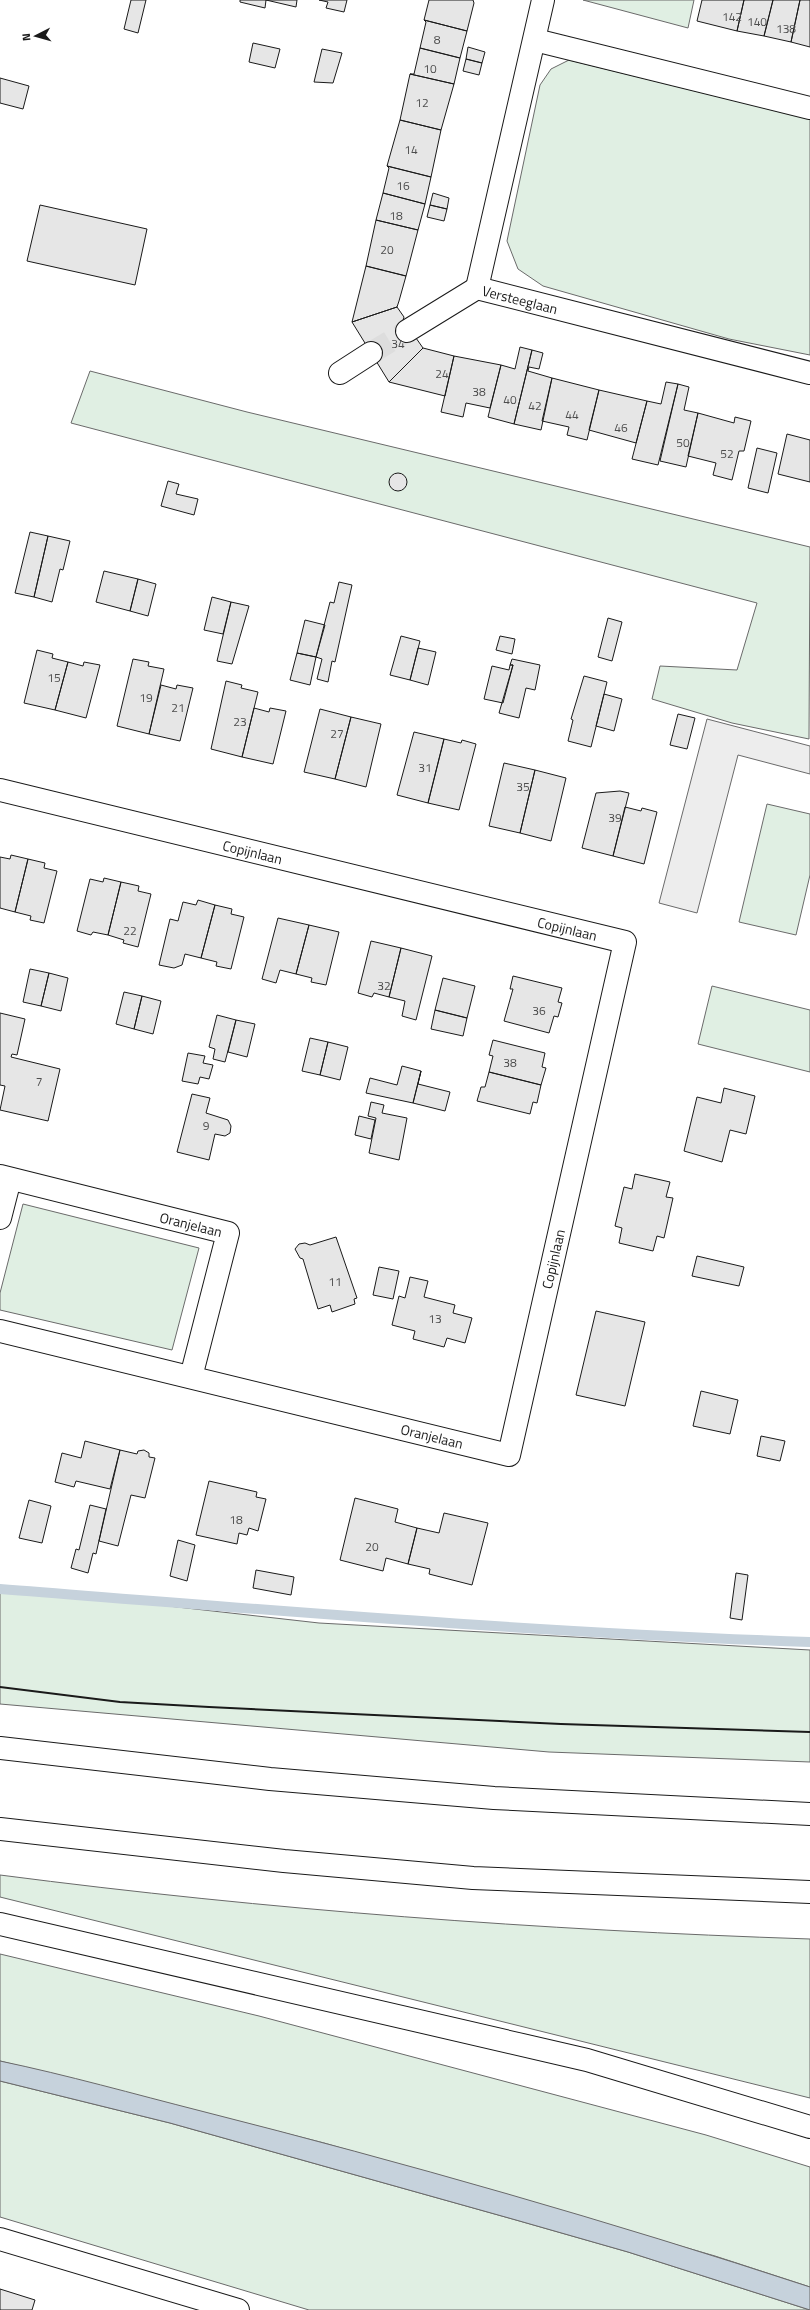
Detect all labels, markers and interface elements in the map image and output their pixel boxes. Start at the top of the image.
house number: 142 [722,7,742,26]
house number: 140 [747,12,767,31]
north arrow [16,16,56,56]
house number: 138 [776,19,796,38]
house number: 8 [434,30,441,49]
text: N [18,32,34,42]
house number: 10 [423,59,437,78]
house number: 12 [415,93,429,112]
house number: 14 [404,140,418,159]
house number: 16 [396,176,410,195]
house number: 18 [389,206,403,225]
house number: 20 [380,240,394,259]
street label: Versteeglaan [480,279,560,319]
house number: 34 [391,334,405,353]
house number: 24 [435,364,449,383]
house number: 38 [472,382,486,401]
house number: 40 [503,390,517,409]
house number: 42 [528,396,542,415]
house number: 44 [565,405,579,424]
house number: 46 [614,418,628,437]
house number: 50 [676,433,690,452]
house number: 52 [720,444,734,463]
house number: 15 [47,668,61,687]
house number: 19 [139,688,153,707]
house number: 21 [171,698,185,717]
house number: 23 [233,712,247,731]
house number: 27 [330,724,344,743]
house number: 31 [418,758,432,777]
house number: 35 [516,777,530,796]
house number: 39 [608,808,622,827]
street label: Copijnlaan [221,834,285,869]
street label: Copijnlaan [535,911,599,945]
house number: 22 [123,921,137,940]
house number: 32 [377,976,391,995]
house number: 36 [532,1001,546,1020]
house number: 38 [503,1053,517,1072]
house number: 7 [36,1072,42,1091]
house number: 9 [203,1116,210,1135]
street label: Oranjelaan [158,1206,225,1242]
street label: Copijnlaan [536,1227,570,1291]
house number: 11 [328,1272,342,1291]
house number: 13 [428,1309,442,1328]
street label: Oranjelaan [399,1418,465,1454]
house number: 18 [229,1510,243,1529]
house number: 20 [365,1537,379,1556]

